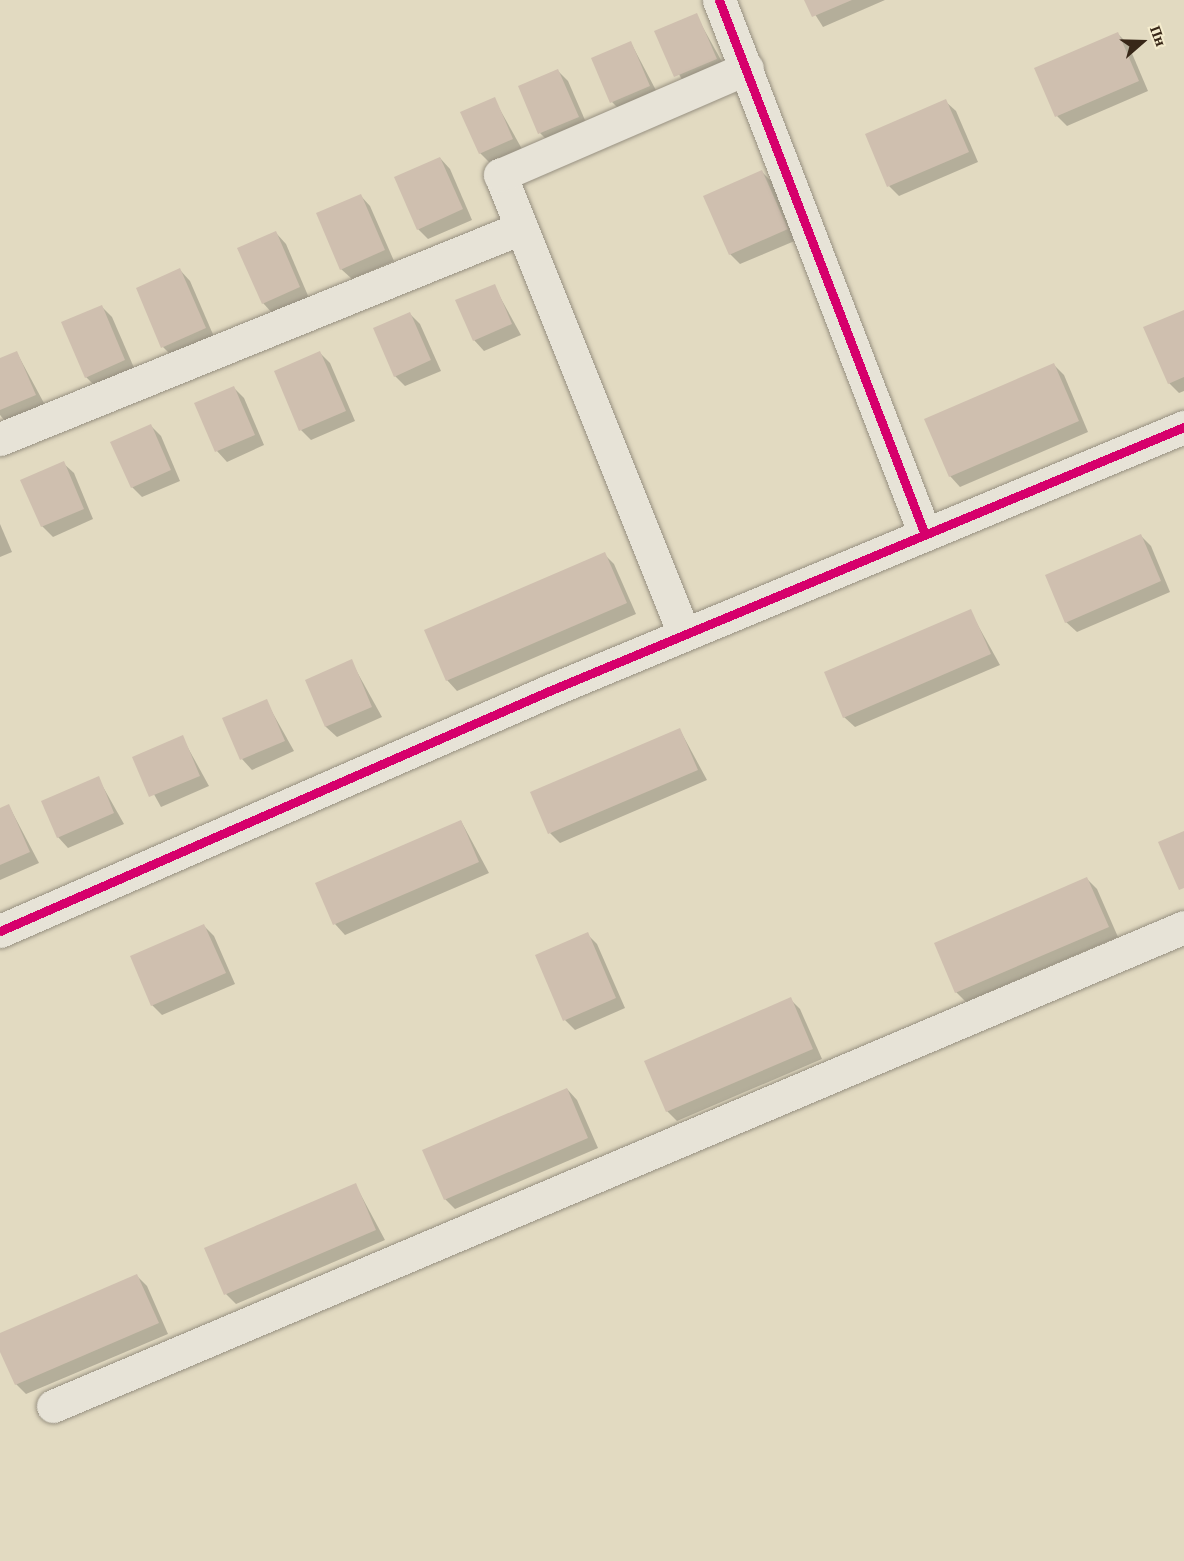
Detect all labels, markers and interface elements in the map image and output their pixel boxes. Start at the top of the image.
north arrow [1112,12,1172,72]
text: Пн [1144,22,1174,50]

